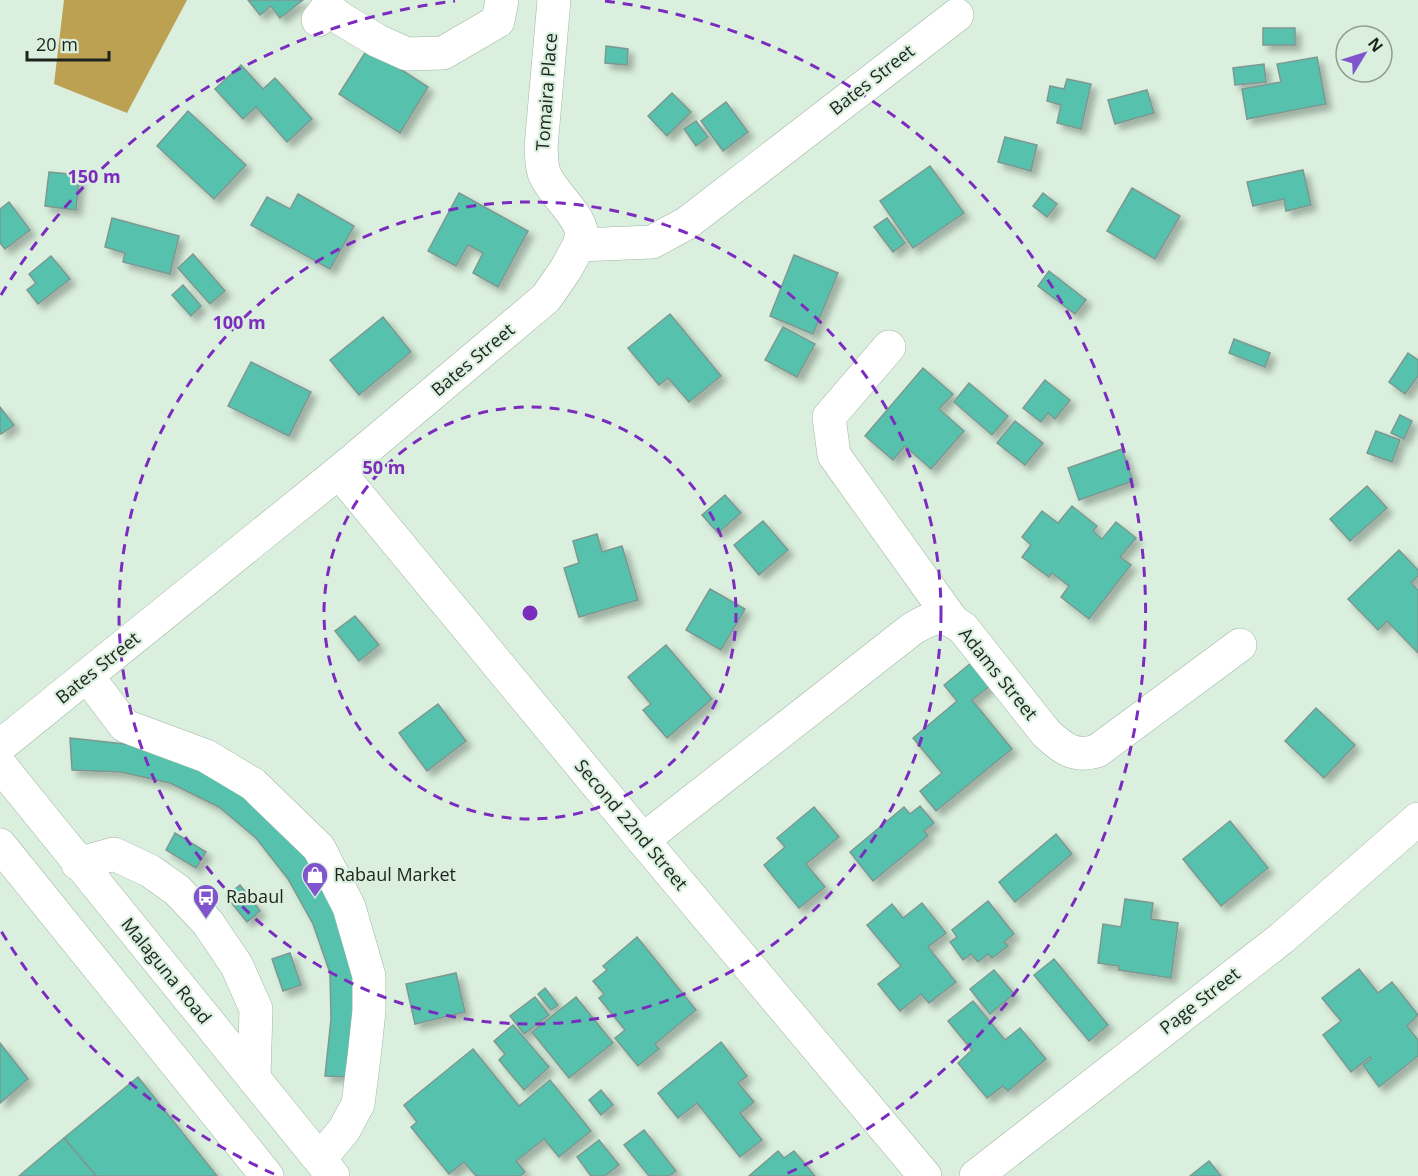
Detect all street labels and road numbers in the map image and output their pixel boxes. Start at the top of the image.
street label: Tomaira Place [530,32,562,152]
street label: Bates Street [824,38,919,120]
street label: Bates Street [426,317,519,401]
street label: Adams Street [954,622,1044,725]
street label: Bates Street [50,626,144,709]
street label: Second 22nd Street [570,754,694,895]
street label: Malaguna Road [116,912,217,1029]
street label: Page Street [1154,961,1244,1039]

